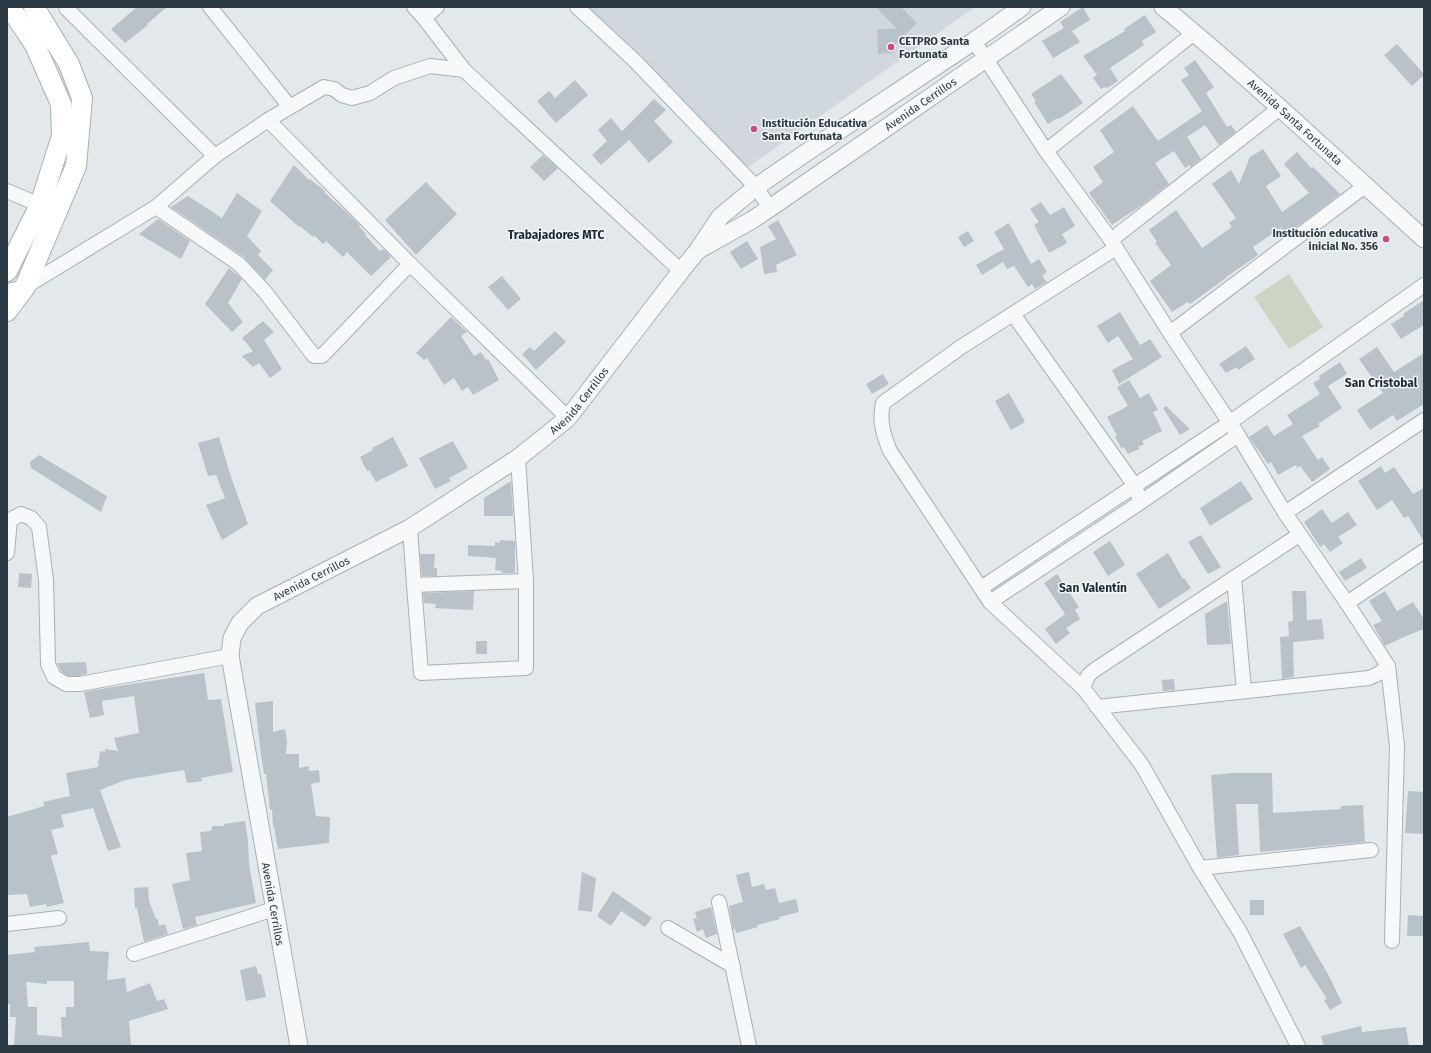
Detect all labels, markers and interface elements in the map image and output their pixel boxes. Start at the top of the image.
place label: CETPRO Santa Fortunata [899,35,969,61]
marker: CETPRO Santa Fortunata [886,42,896,52]
street label: Avenida Cerrillos [882,75,959,134]
street label: Avenida Santa Fortunata [1245,76,1345,168]
place label: Institución Educativa Santa Fortunata [762,117,867,143]
marker: Institución Educativa Santa Fortunata [749,124,759,134]
place label: Institución educativa inicial No. 356 [1273,227,1378,253]
district label: Trabajadores MTC [508,228,604,242]
marker: Institución educativa inicial No. 356 [1381,234,1391,244]
street label: Avenida Cerrillos [547,365,612,437]
district label: San Cristobal [1345,376,1418,390]
street label: Avenida Cerrillos [271,554,352,604]
district label: San Valentín [1059,581,1127,595]
street label: Avenida Cerrillos [259,862,286,947]

